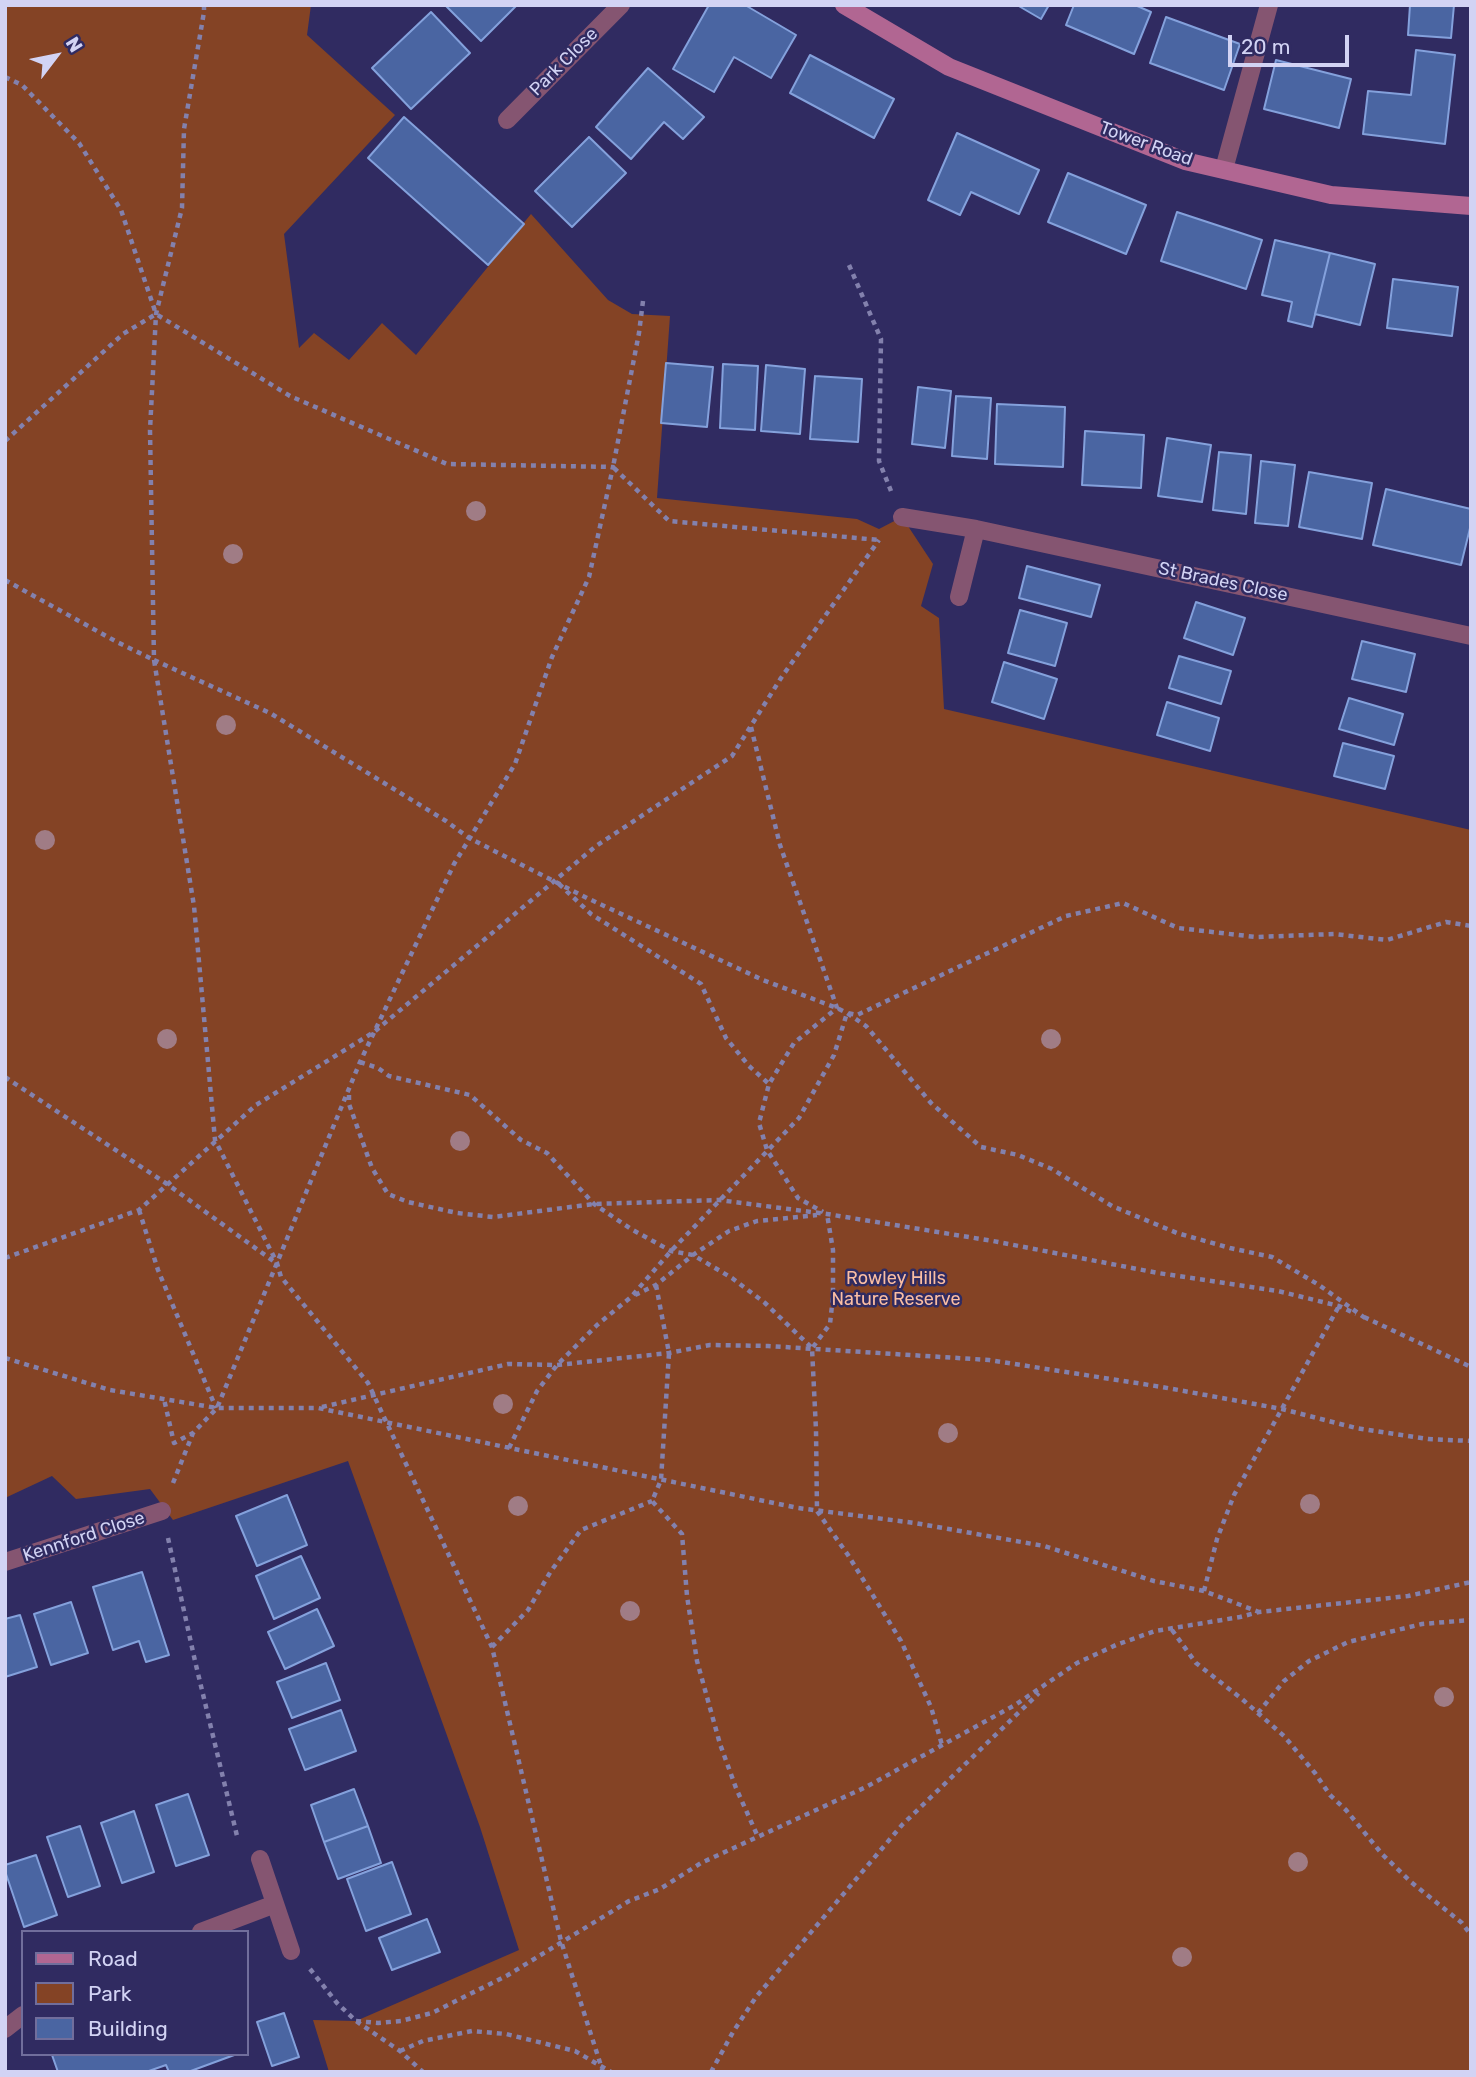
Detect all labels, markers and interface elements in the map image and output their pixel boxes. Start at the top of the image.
north arrow [21,21,91,91]
scale bar [1231,21,1352,65]
street label: Park Close [525,23,603,101]
text: N [61,33,88,56]
text: 20 m [1241,34,1290,59]
street label: Tower Road [1097,117,1195,171]
street label: St Brades Close [1156,558,1290,606]
park label: Rowley Hills Nature Reserve [832,1268,960,1310]
street label: Kennford Close [20,1507,148,1567]
legend [21,1930,248,2056]
text: Road [88,1946,138,1971]
text: Park [88,1981,132,2006]
text: Building [88,2016,168,2041]

